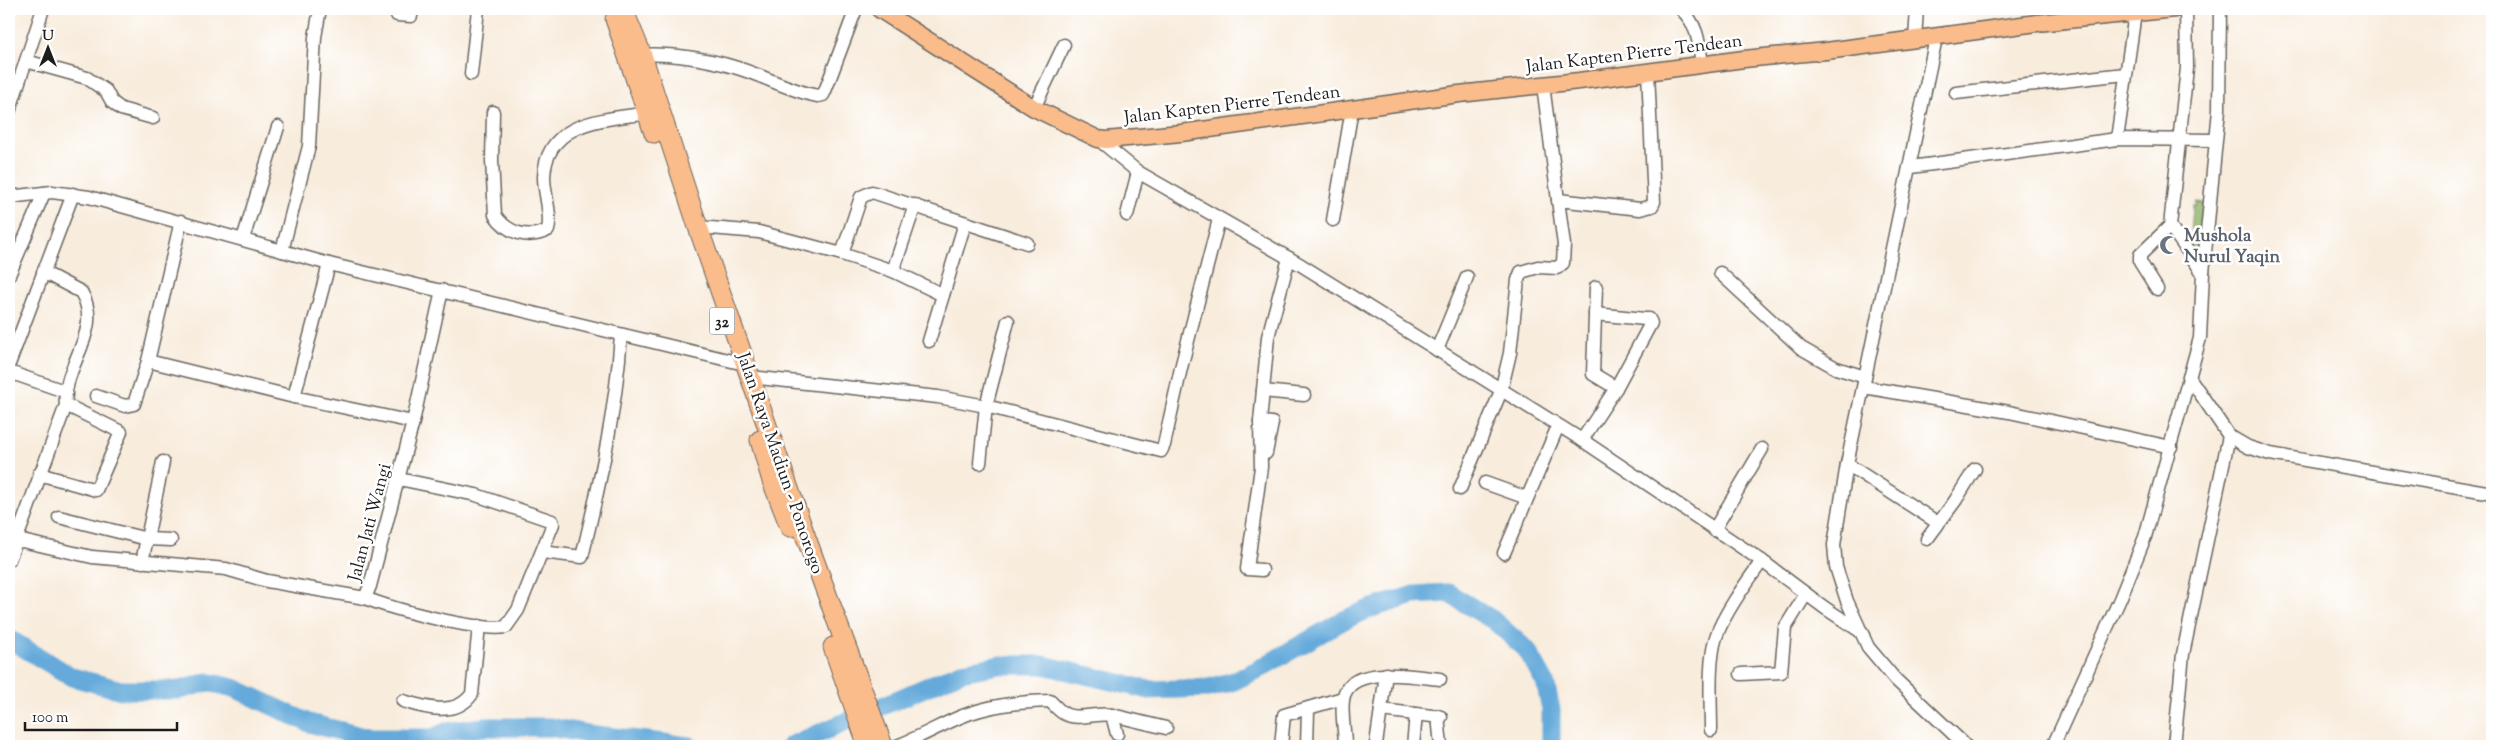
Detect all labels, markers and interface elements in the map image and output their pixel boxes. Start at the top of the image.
north arrow [22,22,72,72]
text: U [42,27,54,47]
street label: Jalan Kapten Pierre Tendean [1524,29,1744,81]
street label: Jalan Kapten Pierre Tendean [1122,80,1342,132]
place label: Mushola Nurul Yaqin [2184,224,2280,271]
mosque icon: Mushola Nurul Yaqin [2158,234,2180,256]
road number: 32 [710,308,734,334]
street label: Jalan Raya Madiun - Ponorogo [729,348,829,578]
street label: Jalan Jati Wangi [342,461,399,585]
scale bar [25,700,178,732]
text: 100 m [32,708,69,729]

